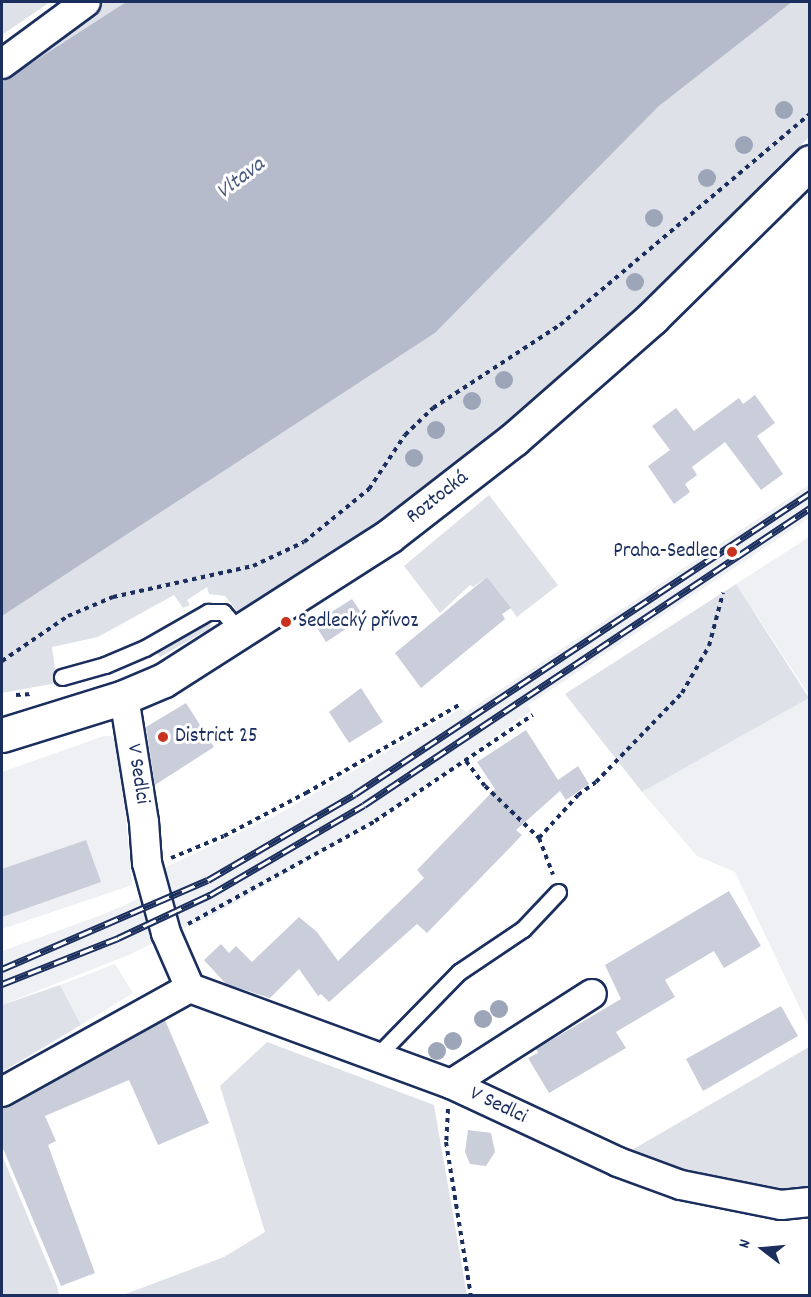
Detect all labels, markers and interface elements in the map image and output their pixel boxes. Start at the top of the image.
water label: Vltava [212,152,270,206]
street label: Roztocká [402,466,474,530]
place label: Praha-Sedlec [613,539,718,565]
marker: Praha-Sedlec [723,543,741,561]
place label: Sedlecký přívoz [298,609,418,635]
marker: Sedlecký přívoz [279,615,293,629]
place label: District 25 [175,724,258,750]
marker: District 25 [156,730,170,744]
street label: V Sedlci [120,742,154,806]
street label: V Sedlci [465,1082,531,1130]
north arrow [733,1219,793,1279]
text: N [733,1237,757,1251]

